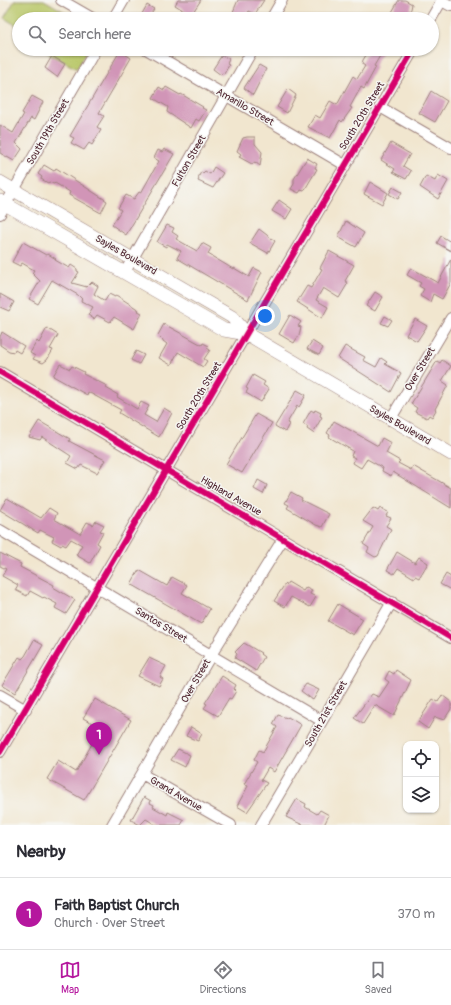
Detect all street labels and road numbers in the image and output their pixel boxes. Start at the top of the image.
street label: South 20th Street [337,79,388,152]
street label: Amarillo Street [214,86,277,129]
street label: South 19th Street [24,96,72,167]
street label: Fulton Street [169,132,209,189]
street label: Sayles Boulevard [93,232,159,278]
street label: Over Street [402,344,438,393]
street label: South 20th Street [174,359,225,432]
street label: Sayles Boulevard [367,402,433,448]
street label: Highland Avenue [198,474,264,518]
street label: Santos Street [133,605,190,646]
street label: Over Street [179,656,214,705]
street label: South 21st Street [302,678,350,749]
street label: Grand Avenue [148,774,204,814]

